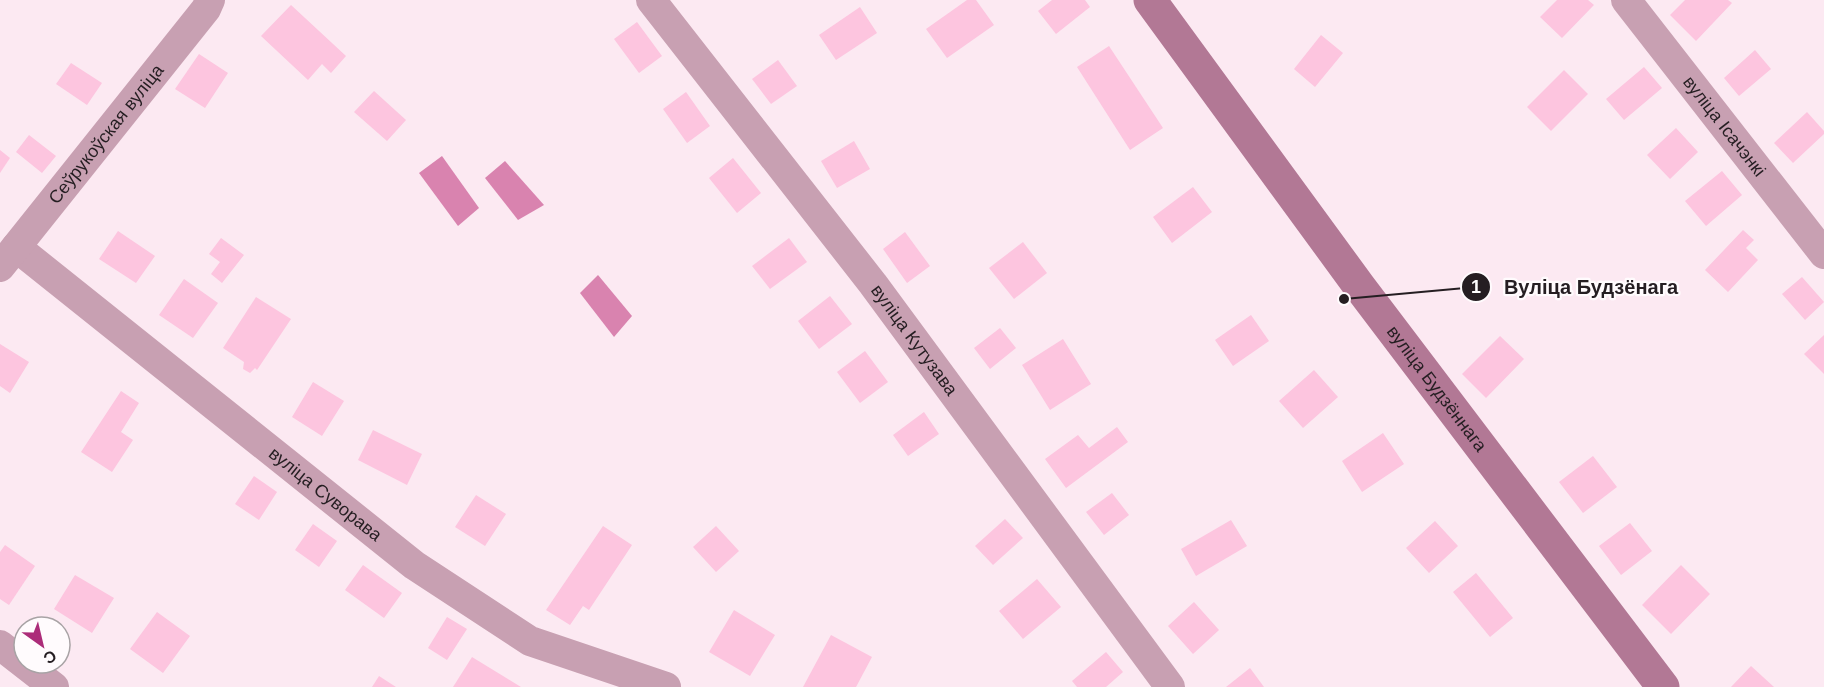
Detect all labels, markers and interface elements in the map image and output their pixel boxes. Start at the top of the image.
street label: Сеўрукоўская вуліца [44,60,168,208]
street label: вуліца Ісачэнкі [1679,72,1770,180]
callout: Вуліца Будзёнага [1461,268,1690,306]
text: Вуліца Будзёнага [1504,276,1679,298]
text: 1 [1471,277,1481,297]
street label: вуліца Кутузава [867,281,962,400]
street label: вуліца Будзённага [1383,322,1491,456]
street label: вуліца Суворава [265,443,386,546]
north arrow [12,615,72,675]
text: С [40,647,60,668]

